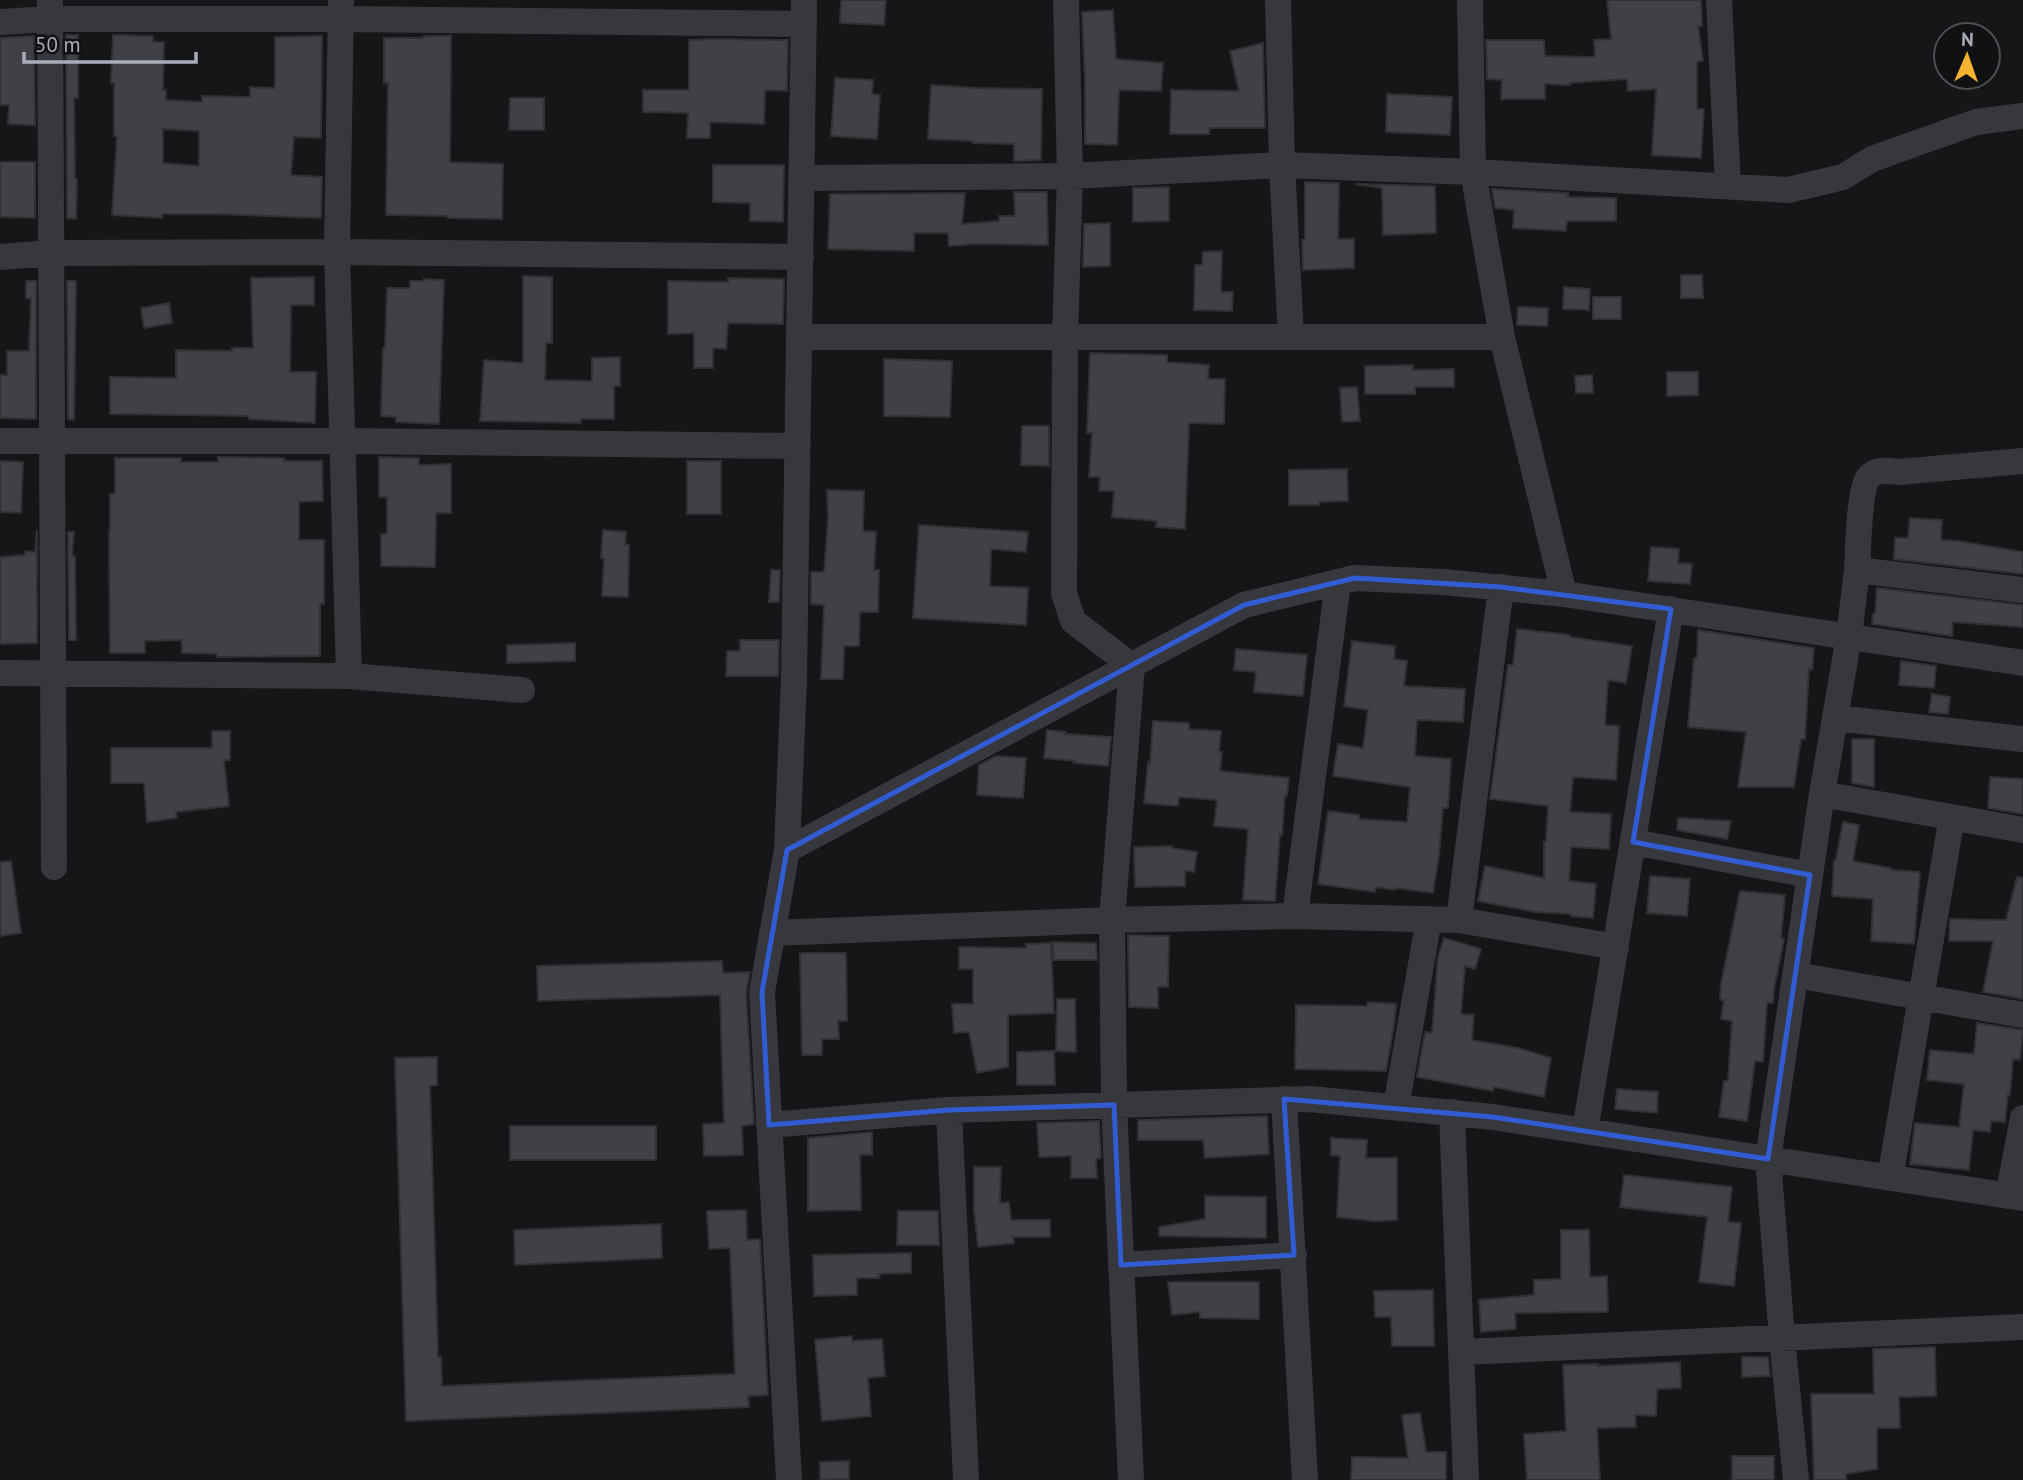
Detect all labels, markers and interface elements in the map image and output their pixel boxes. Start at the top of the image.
scale bar [24,21,196,65]
north arrow [1932,21,2002,91]
text: N [1961,27,1974,51]
text: 50 m [35,31,81,58]

